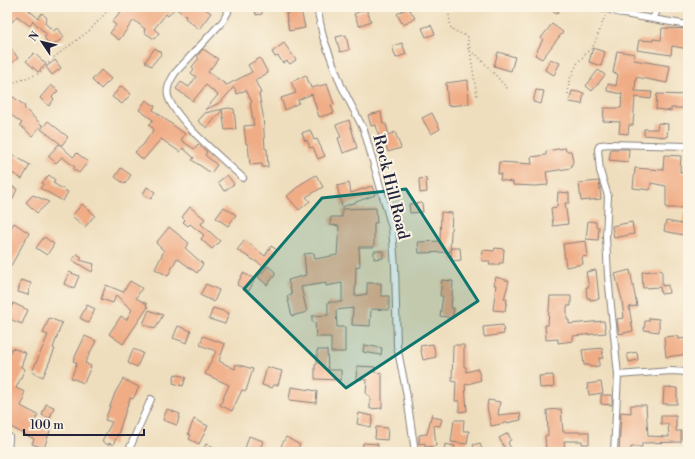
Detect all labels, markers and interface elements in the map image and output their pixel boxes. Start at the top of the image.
north arrow [22,22,62,62]
text: N [26,29,43,44]
street label: Rock Hill Road [368,132,414,242]
scale bar [24,411,144,437]
text: 100 m [30,418,64,433]

